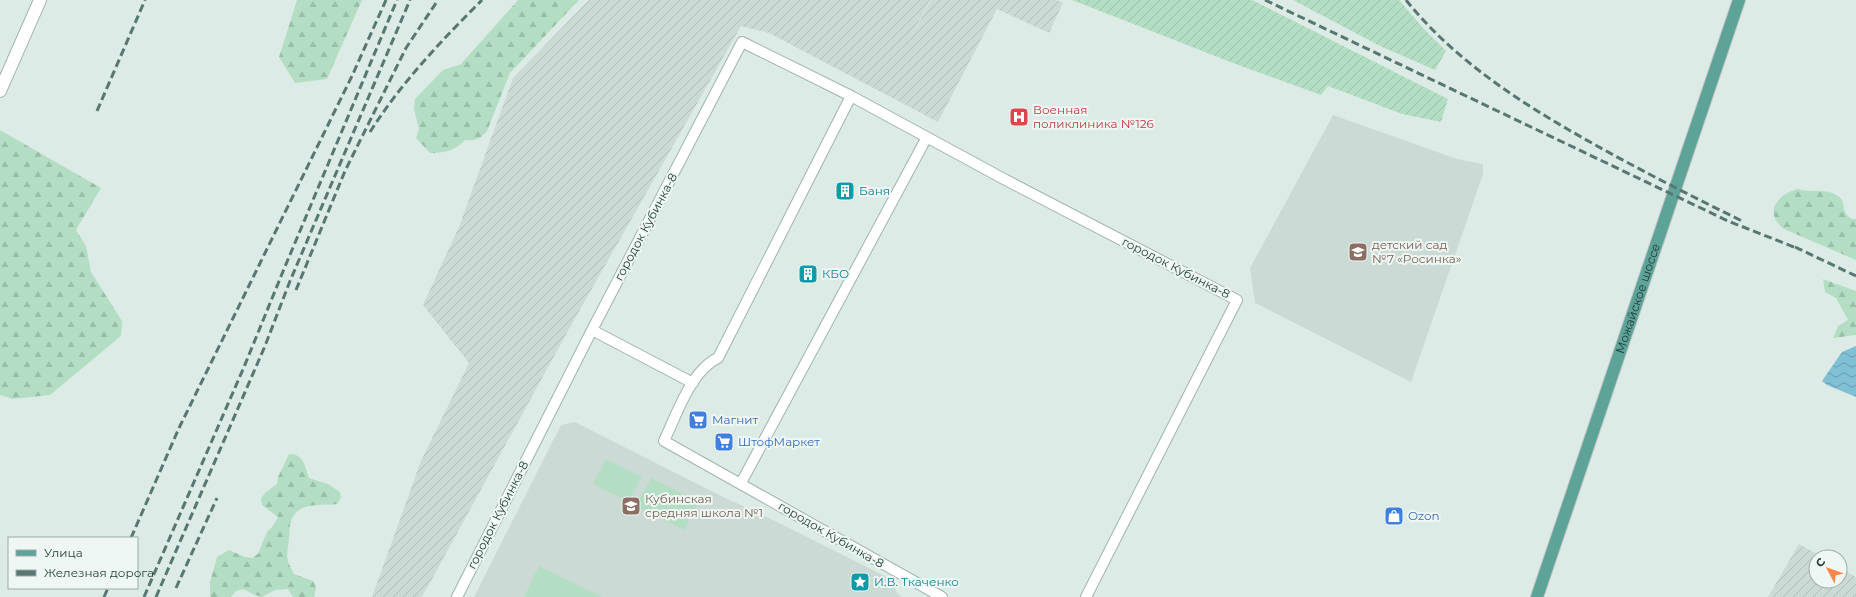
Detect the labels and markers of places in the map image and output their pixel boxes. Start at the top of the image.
place label: Военная поликлиника №126 [1033,102,1154,131]
hospital icon: Военная поликлиника №126 [1008,106,1030,128]
building icon: Баня [834,180,856,202]
place label: Баня [859,183,890,198]
place label: детский сад №7 «Росинка» [1372,237,1462,266]
school or university icon: детский сад №7 «Росинка» [1347,241,1369,263]
building icon: КБО [797,263,819,285]
place label: КБО [822,266,849,281]
supermarket icon: Магнит [687,409,709,431]
place label: Магнит [712,412,759,427]
supermarket icon: ШтофМаркет [713,431,735,453]
place label: ШтофМаркет [738,434,820,449]
place label: Кубинская средняя школа №1 [645,491,763,520]
school or university icon: Кубинская средняя школа №1 [620,495,642,517]
shop icon: Ozon [1383,505,1405,527]
place label: Ozon [1408,508,1440,523]
place icon: И.В. Ткаченко [849,571,871,593]
place label: И.В. Ткаченко [874,574,959,589]

